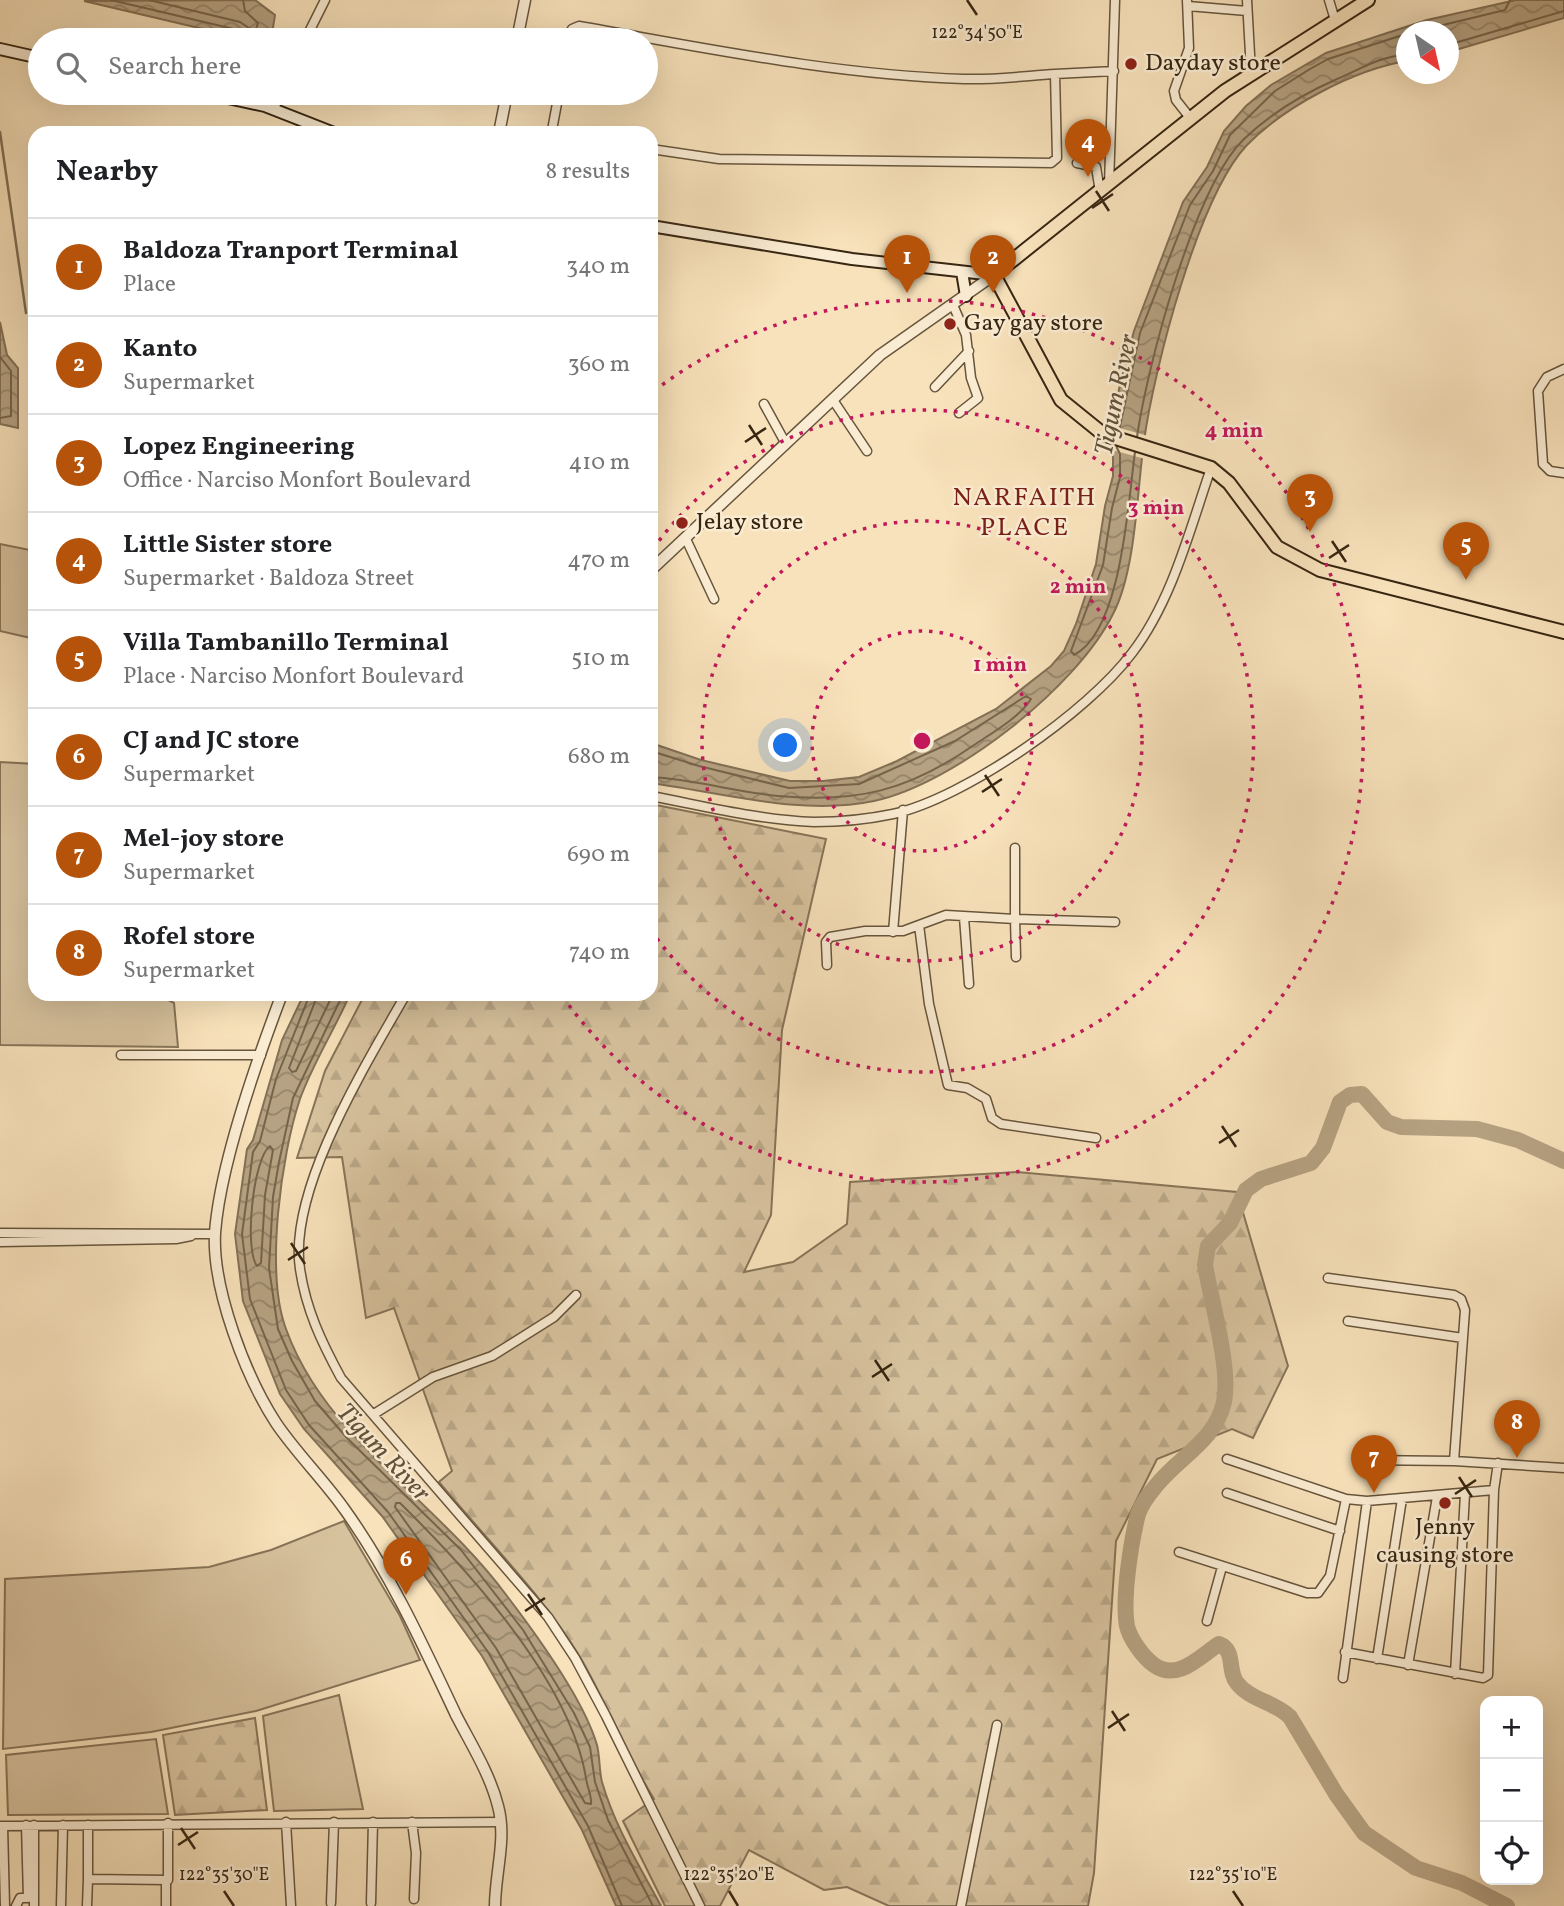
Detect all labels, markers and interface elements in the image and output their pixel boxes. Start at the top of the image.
text: 122°34'50"E [931,21,1023,46]
north arrow [1396,21,1459,84]
search box [28,28,658,105]
place label: Dayday store [1145,47,1281,81]
icon: search [52,48,90,86]
text: Search here [108,49,241,85]
marker: Dayday store [1123,56,1139,72]
pin: 4 [1065,119,1111,177]
text: Nearby [56,151,158,193]
text: 8 results [546,156,630,188]
text: Baldoza Tranport Terminal [123,233,458,269]
pin: 1 [884,235,930,293]
pin: 2 [970,235,1016,293]
text: 1 [74,251,84,283]
text: 340 m [566,251,630,283]
text: Place [123,269,176,301]
place label: Gay gay store [964,307,1103,341]
marker: Gay gay store [942,316,958,332]
text: Kanto [123,331,197,367]
water label: Tigum River [1087,331,1147,459]
text: 2 [73,349,85,381]
text: 360 m [568,349,630,381]
text: Supermarket [123,367,255,399]
text: 4 min [1205,417,1263,446]
text: Lopez Engineering [123,429,354,465]
text: 3 [73,447,85,479]
text: 410 m [569,447,630,479]
text: Office · Narciso Monfort Boulevard [123,465,471,497]
pin: 3 [1287,474,1333,532]
district label: NARFAITH PLACE [953,480,1097,546]
text: 3 min [1128,494,1184,523]
place label: Jelay store [696,506,803,540]
marker: Jelay store [674,515,690,531]
pin: 5 [1443,522,1489,580]
text: Little Sister store [123,527,332,563]
text: 4 [72,545,86,577]
text: 470 m [567,545,630,577]
text: Supermarket · Baldoza Street [123,563,414,595]
text: 2 min [1050,573,1106,602]
text: Villa Tambanillo Terminal [123,625,449,661]
text: 5 [73,643,85,675]
text: 510 m [571,643,630,675]
text: 1 min [973,651,1027,680]
text: Place · Narciso Monfort Boulevard [123,661,464,693]
text: CJ and JC store [123,723,299,759]
your location [768,728,802,762]
centre of rings [910,729,934,753]
text: 6 [73,741,85,773]
text: 680 m [568,741,630,773]
text: Supermarket [123,759,255,791]
text: Mel-joy store [123,821,284,857]
text: 7 [74,839,85,871]
text: 690 m [567,839,630,871]
text: Supermarket [123,857,255,889]
text: Rofel store [123,919,255,955]
text: 8 [73,937,85,969]
text: 740 m [569,937,630,969]
text: Supermarket [123,955,255,987]
water label: Tigum River [328,1396,438,1511]
pin: 8 [1494,1400,1540,1458]
pin: 7 [1351,1435,1397,1493]
marker: Jenny causing store [1437,1495,1453,1511]
place label: Jenny causing store [1376,1511,1514,1573]
pin: 6 [383,1537,429,1595]
map controls [1480,1696,1543,1885]
button: + [1480,1696,1543,1759]
button: − [1480,1759,1543,1822]
button: locate [1480,1822,1543,1885]
text: 122°35'30"E [179,1863,269,1888]
text: 122°35'20"E [684,1863,775,1888]
text: 122°35'10"E [1189,1863,1277,1888]

